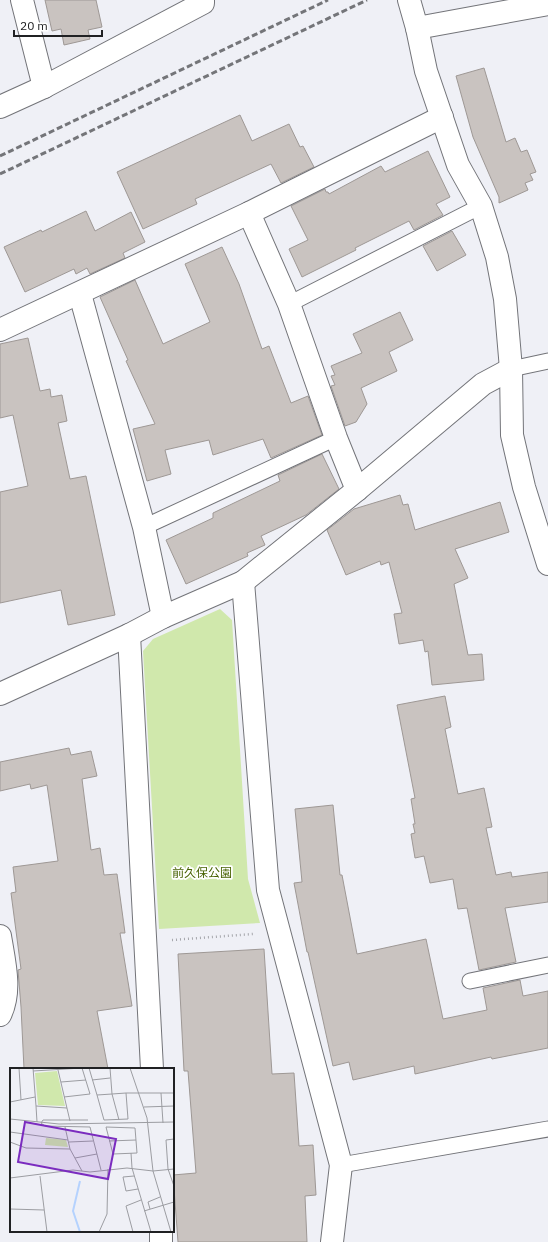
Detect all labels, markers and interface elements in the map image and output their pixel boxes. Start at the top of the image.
scale bar [14,12,102,38]
text: 20 m [20,18,48,33]
park label: 前久保公園 [172,865,232,880]
inset map [10,1068,174,1232]

